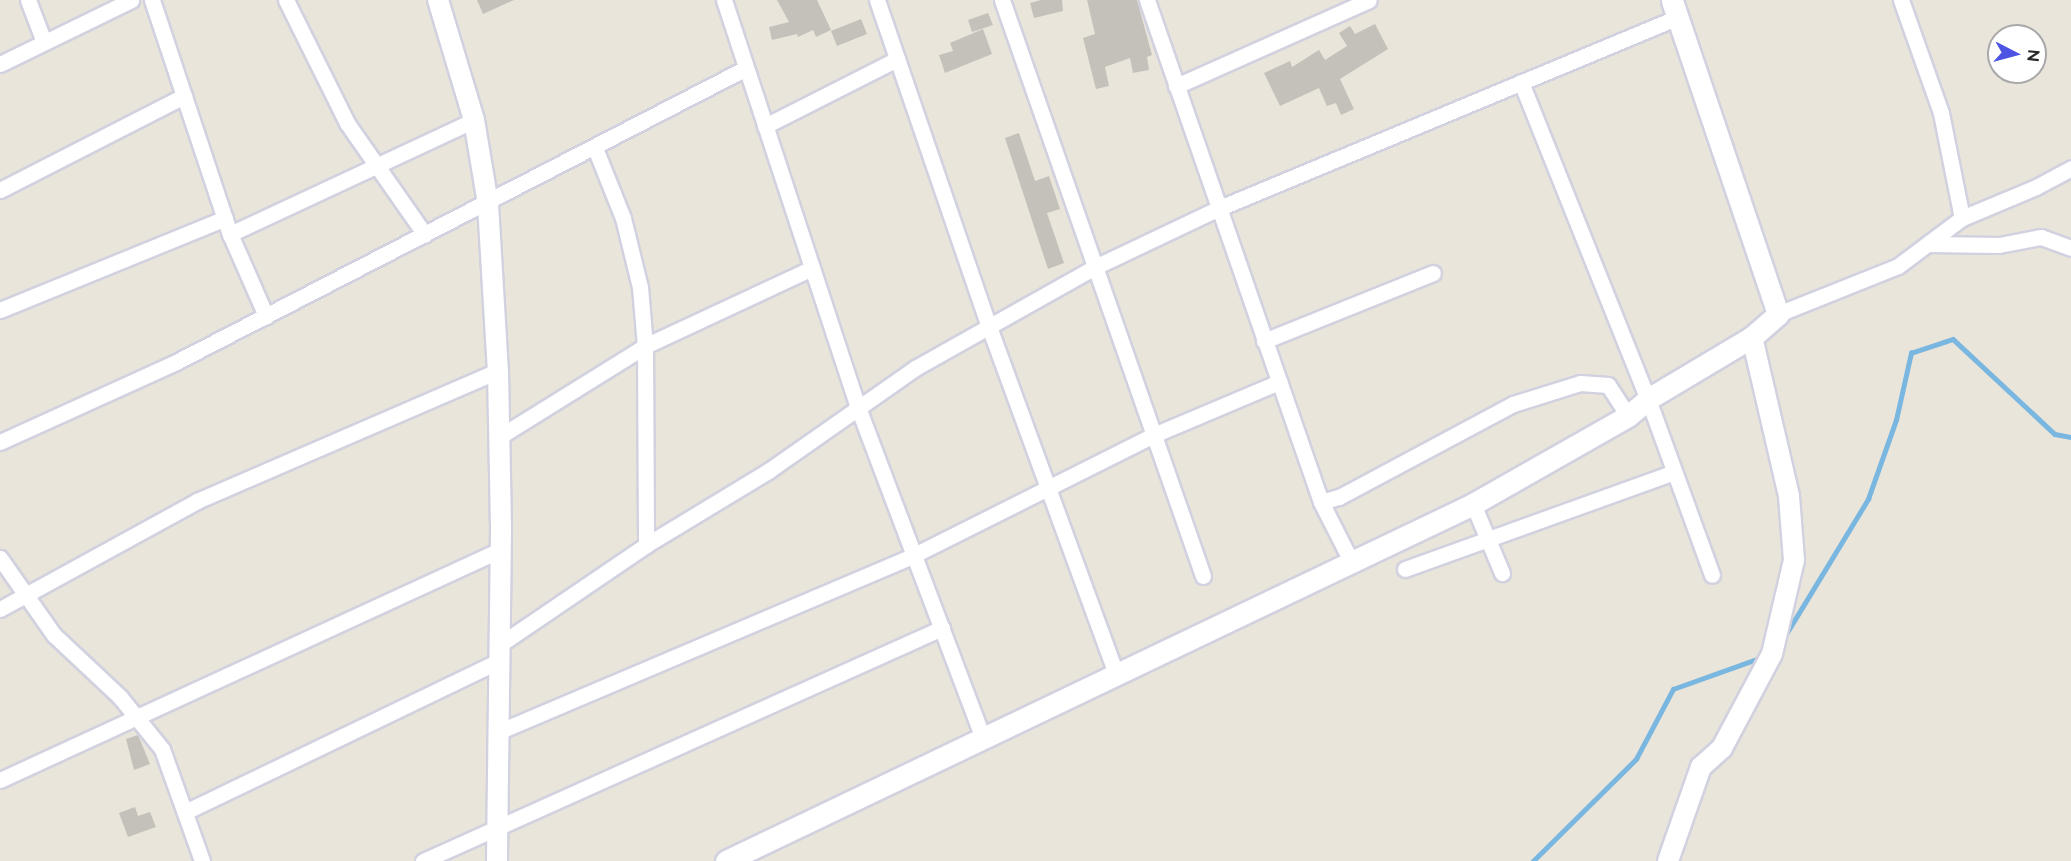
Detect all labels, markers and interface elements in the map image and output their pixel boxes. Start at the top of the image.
north arrow [1987,24,2047,84]
text: N [2023,49,2043,63]

